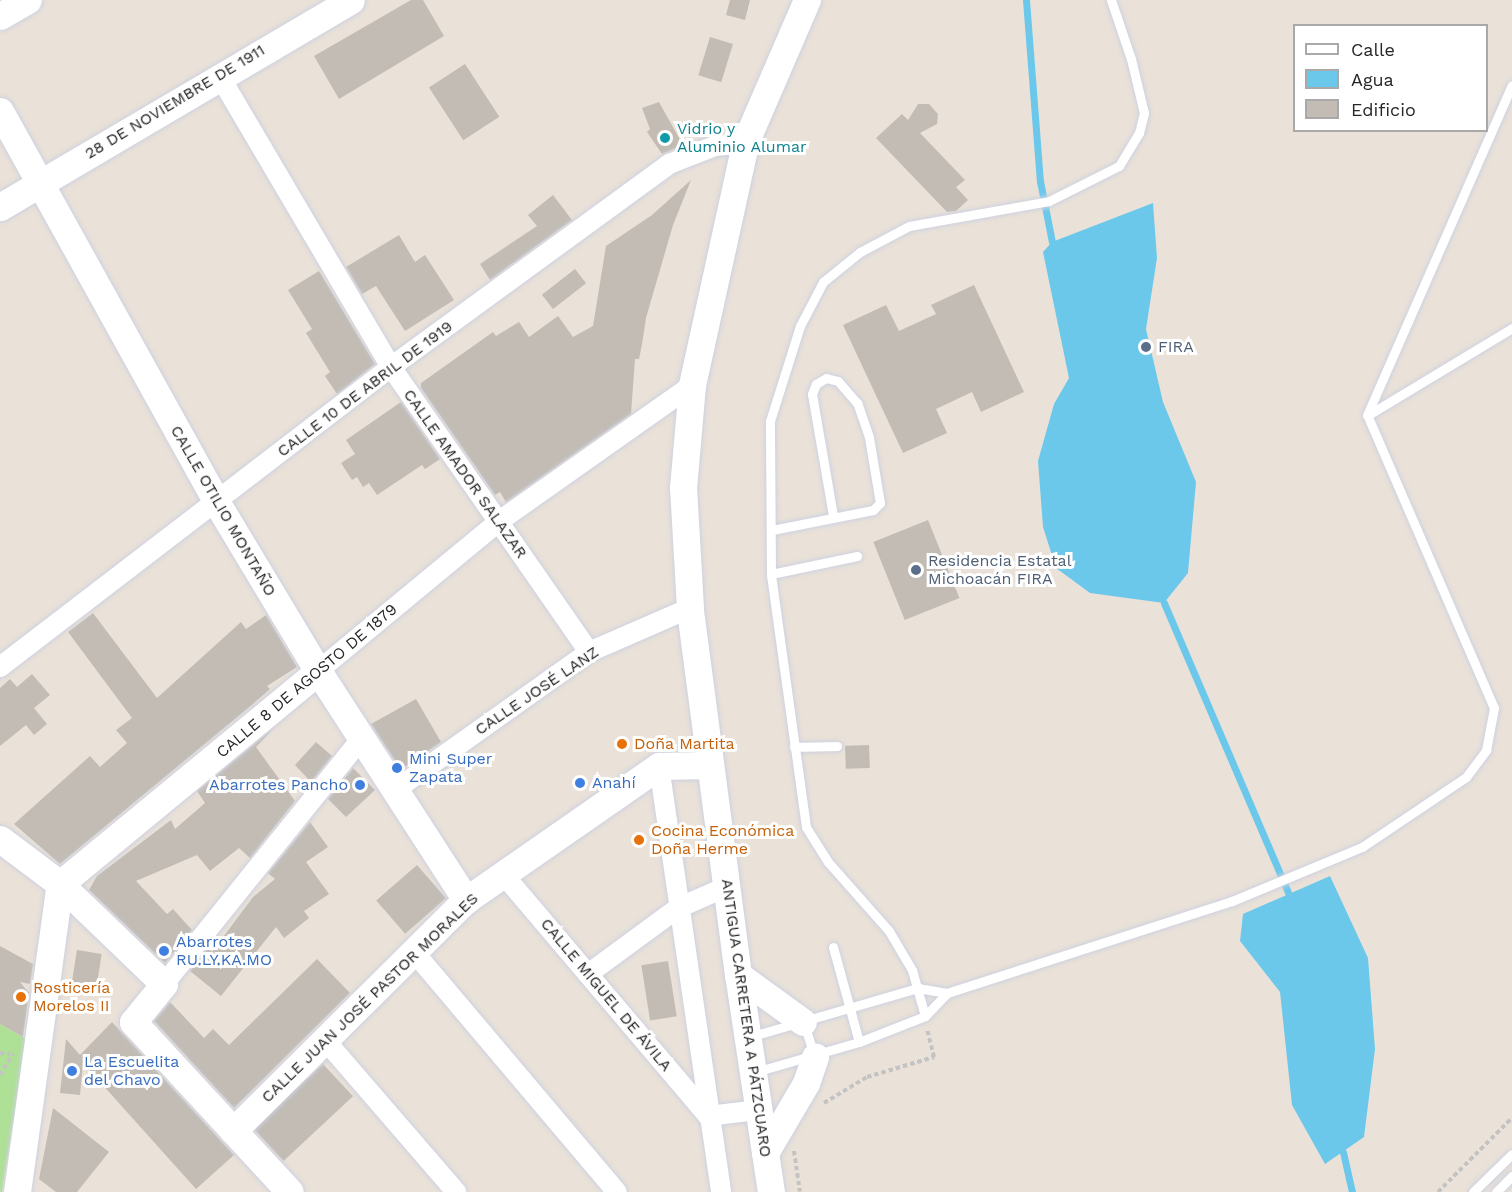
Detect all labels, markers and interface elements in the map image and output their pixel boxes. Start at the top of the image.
legend [1293,24,1488,132]
text: Calle [1351,39,1395,60]
street label: 28 DE NOVIEMBRE DE 1911 [81,41,269,163]
text: Agua [1351,69,1394,90]
text: Edificio [1351,99,1416,120]
place label: Vidrio y Aluminio Alumar [677,119,807,157]
marker: Vidrio y Aluminio Alumar [658,131,672,145]
street label: CALLE 10 DE ABRIL DE 1919 [273,316,457,462]
place label: FIRA [1158,337,1194,357]
marker: FIRA [1139,340,1153,354]
street label: CALLE AMADOR SALAZAR [399,385,531,563]
street label: CALLE OTILIO MONTAÑO [166,422,280,600]
place label: Residencia Estatal Michoacán FIRA [928,551,1072,589]
marker: Residencia Estatal Michoacán FIRA [909,563,923,577]
street label: CALLE 8 DE AGOSTO DE 1879 [212,600,402,762]
street label: CALLE JOSÉ LANZ [471,642,603,740]
place label: Doña Martita [634,734,735,754]
marker: Doña Martita [615,737,629,751]
place label: Mini Super Zapata [409,749,492,787]
marker: Mini Super Zapata [390,761,404,775]
place label: Anahí [592,773,636,793]
place label: Abarrotes Pancho [209,775,348,795]
marker: Anahí [573,776,587,790]
marker: Abarrotes Pancho [353,778,367,792]
place label: Cocina Económica Doña Herme [651,821,795,859]
marker: Cocina Económica Doña Herme [632,833,646,847]
street label: ANTIGUA CARRETERA A PÁTZCUARO [717,876,775,1160]
street label: CALLE JUAN JOSÉ PASTOR MORALES [257,889,483,1107]
street label: CALLE MIGUEL DE ÁVILA [536,914,676,1076]
place label: Abarrotes RU.LY.KA.MO [176,932,272,970]
marker: Abarrotes RU.LY.KA.MO [157,944,171,958]
place label: Rosticería Morelos II [33,978,110,1016]
marker: Rosticería Morelos II [14,990,28,1004]
place label: La Escuelita del Chavo [84,1052,180,1090]
marker: La Escuelita del Chavo [65,1064,79,1078]

